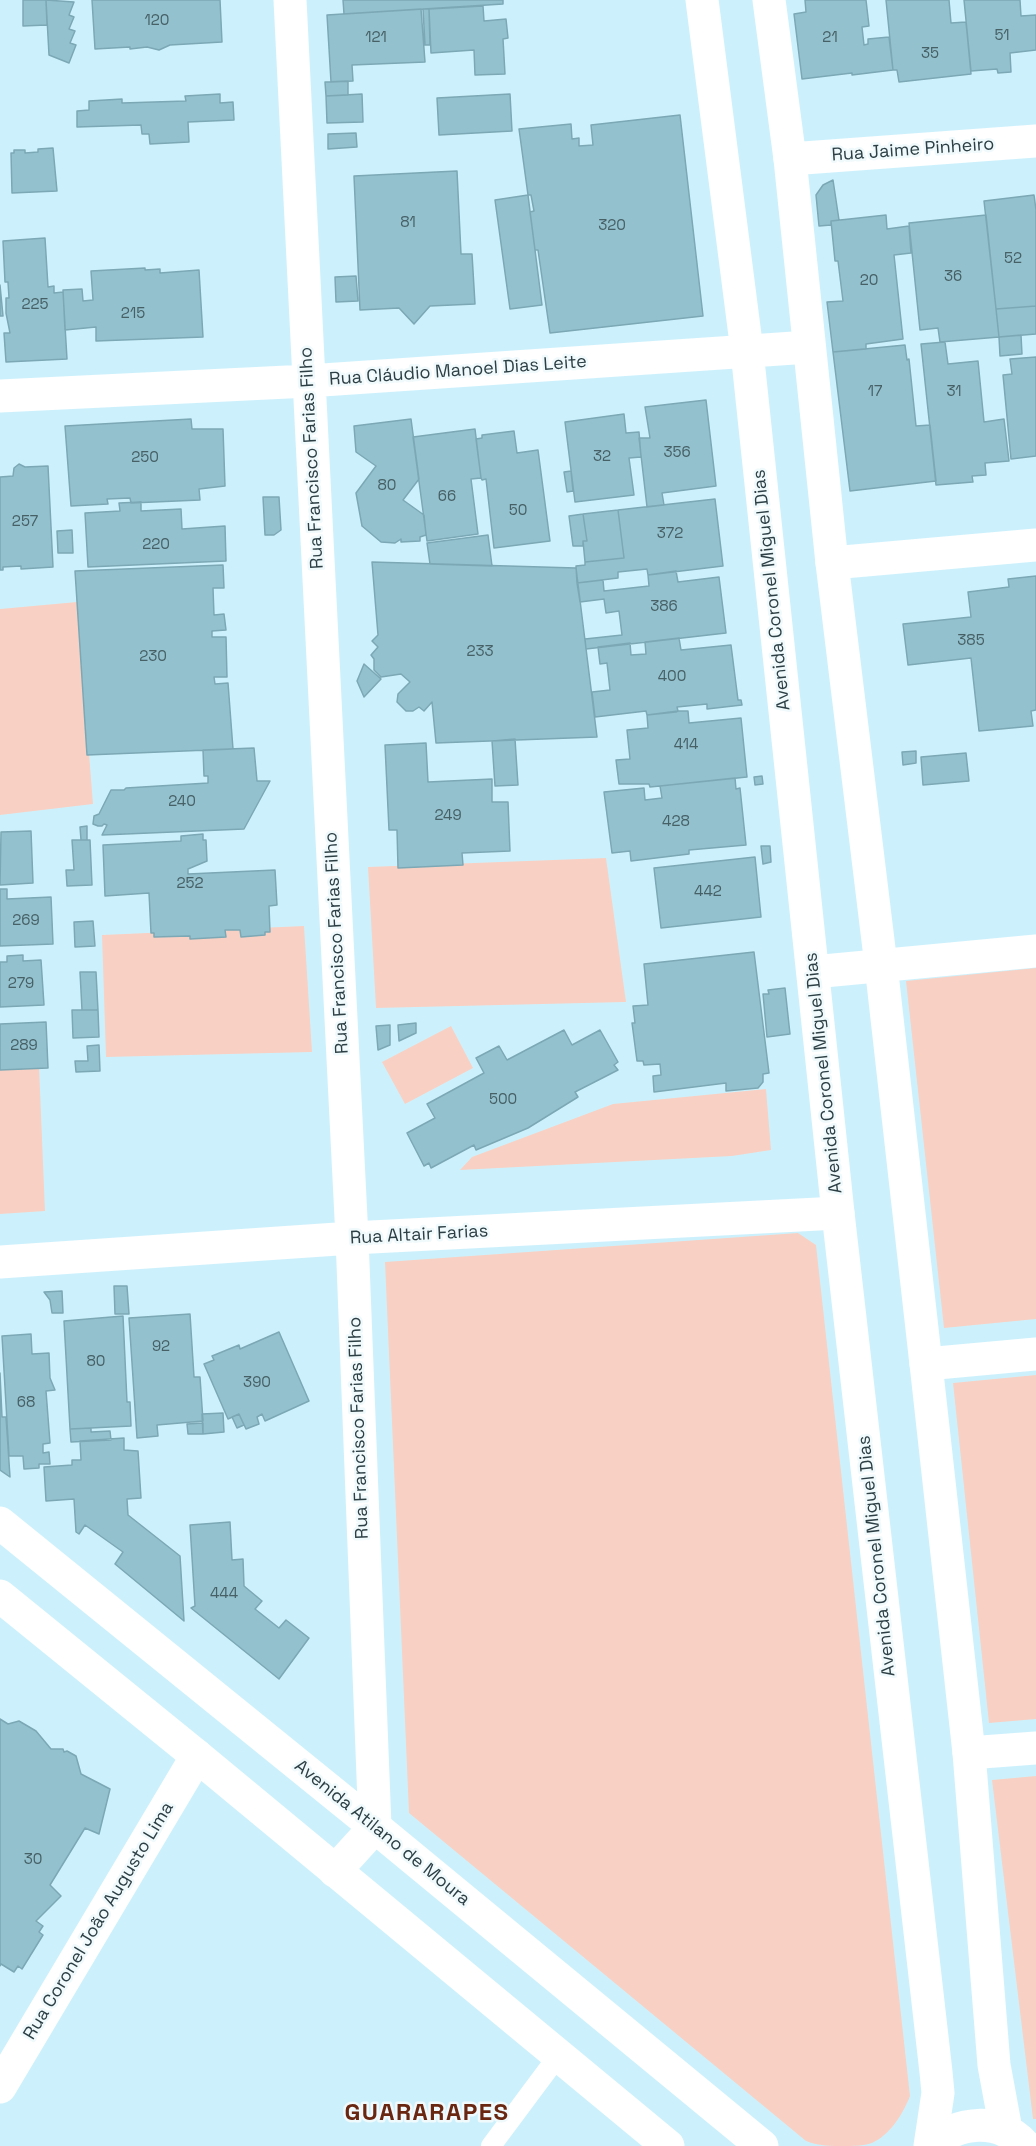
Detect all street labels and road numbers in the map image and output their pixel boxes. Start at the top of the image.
street label: Rua Jaime Pinheiro [831,134,995,166]
street label: Rua Francisco Farias Filho [295,346,329,570]
street label: Rua Cláudio Manoel Dias Leite [328,351,588,391]
street label: Avenida Coronel Miguel Dias [749,468,795,712]
street label: Rua Francisco Farias Filho [320,831,354,1055]
street label: Avenida Coronel Miguel Dias [801,951,847,1195]
street label: Rua Altair Farias [349,1221,489,1249]
street label: Rua Francisco Farias Filho [344,1317,374,1539]
street label: Avenida Coronel Miguel Dias [854,1434,900,1678]
street label: Avenida Atilano de Moura [290,1755,474,1911]
street label: Rua Coronel João Augusto Lima [19,1798,179,2044]

